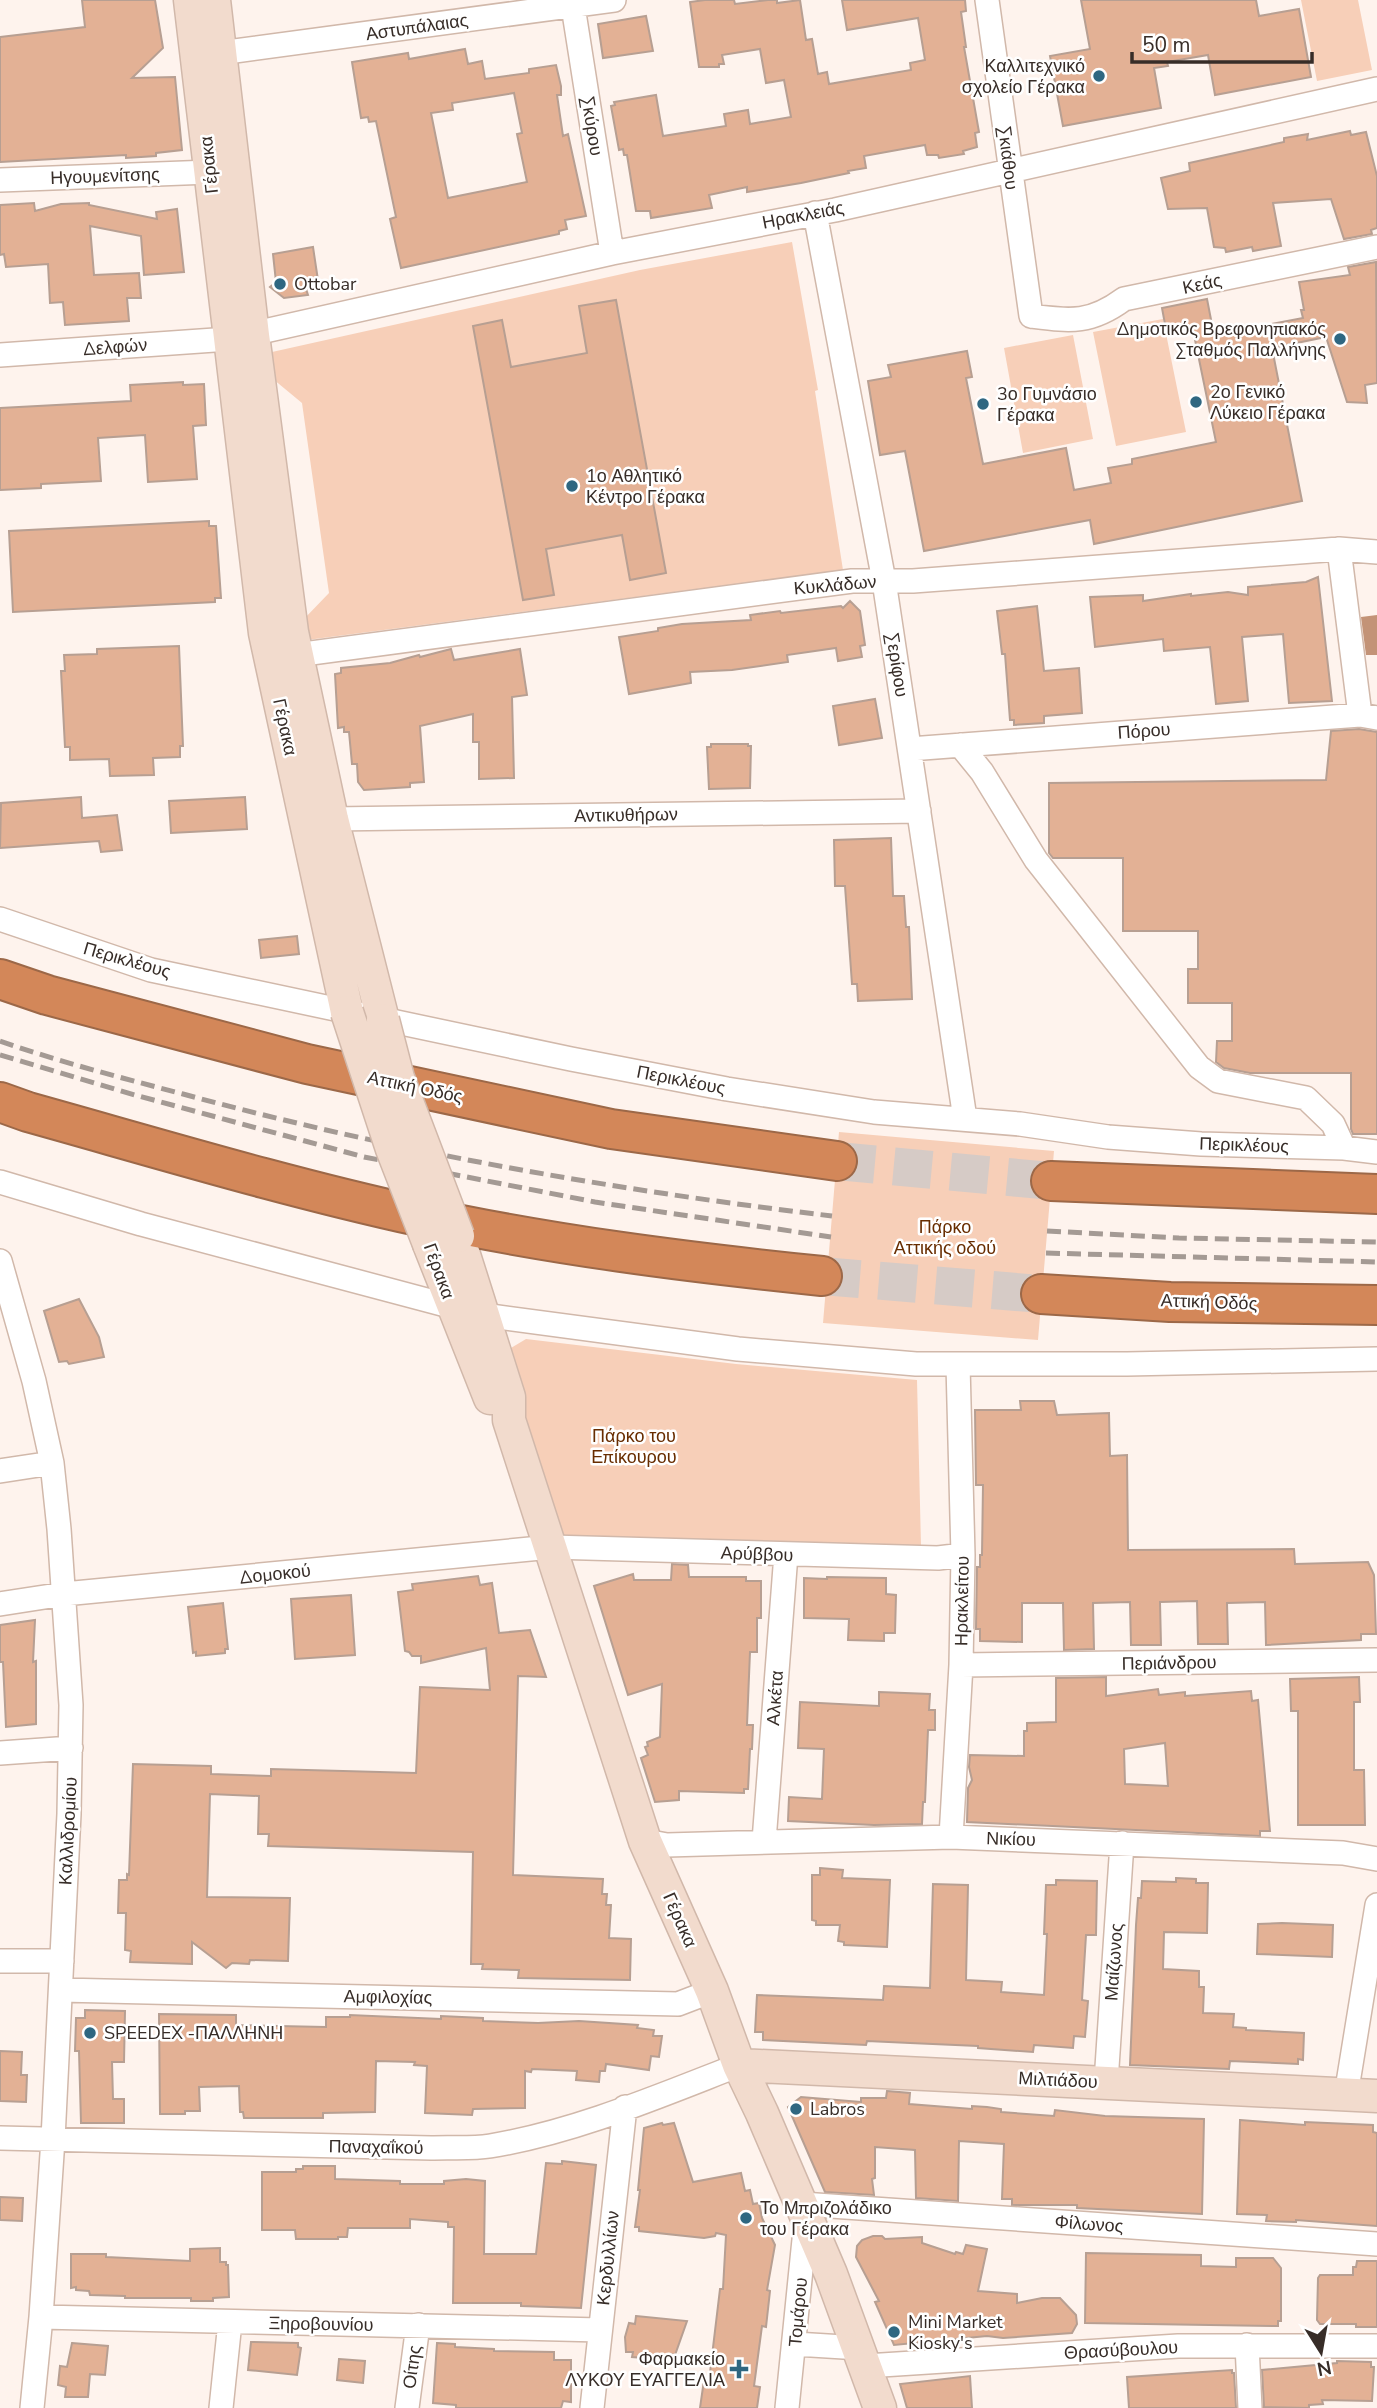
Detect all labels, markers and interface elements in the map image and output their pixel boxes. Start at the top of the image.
street label: Αστυπάλαιας [364,8,470,46]
scale bar [1132,21,1312,65]
text: 50 m [1142,31,1191,59]
place label: Καλλιτεχνικό σχολείο Γέρακα [962,54,1085,99]
marker: Καλλιτεχνικό σχολείο Γέρακα [1091,68,1107,84]
street label: Σκύρου [575,95,609,157]
street label: Σκιάθου [992,125,1024,191]
street label: Γέρακα [194,135,224,195]
street label: Ηγουμενίτσης [50,162,161,190]
street label: Ηρακλειάς [760,195,846,235]
street label: Κεάς [1180,268,1224,300]
place label: Ottobar [294,272,357,296]
marker: Ottobar [272,276,288,292]
place label: Δημοτικός Βρεφονηπιακός Σταθμός Παλλήνης [1116,317,1326,362]
marker: Δημοτικός Βρεφονηπιακός Σταθμός Παλλήνης [1332,331,1348,347]
street label: Δελφών [82,333,148,361]
place label: 2ο Γενικό Λύκειο Γέρακα [1210,380,1325,425]
place label: 3ο Γυμνάσιο Γέρακα [997,382,1097,427]
marker: 2ο Γενικό Λύκειο Γέρακα [1188,394,1204,410]
marker: 3ο Γυμνάσιο Γέρακα [975,396,991,412]
place label: 1ο Αθλητικό Κέντρο Γέρακα [586,464,705,509]
marker: 1ο Αθλητικό Κέντρο Γέρακα [564,478,580,494]
street label: Κυκλάδων [793,569,877,601]
street label: Σερίφου [880,631,914,699]
street label: Γέρακα [267,696,303,758]
street label: Πόρου [1117,717,1171,745]
street label: Αντικυθήρων [574,802,678,828]
street label: Περικλέους [81,936,174,984]
street label: Περικλέους [635,1060,728,1100]
street label: Αττική Οδός [365,1065,465,1109]
street label: Περικλέους [1199,1131,1290,1159]
park label: Πάρκο Αττικής οδού [894,1215,996,1260]
street label: Γέρακα [418,1240,460,1302]
street label: Αττική Οδός [1160,1288,1258,1316]
park label: Πάρκο του Επίκουρου [591,1424,677,1469]
street label: Αρύββου [720,1541,794,1567]
street label: Ηρακλείτου [949,1556,975,1646]
street label: Δομοκού [238,1558,312,1590]
street label: Περιάνδρου [1121,1650,1217,1676]
street label: Αλκέτα [761,1670,789,1726]
street label: Καλλιδρομίου [53,1776,83,1886]
street label: Νικίου [986,1826,1036,1852]
street label: Γέρακα [657,1889,703,1951]
street label: Μαίζωνος [1099,1922,1129,2002]
street label: Αμφιλοχίας [344,1984,433,2010]
place label: SPEEDEX -ΠΑΛΛΗΝΗ [104,2021,283,2045]
marker: SPEEDEX -ΠΑΛΛΗΝΗ [82,2025,98,2041]
street label: Μιλτιάδου [1018,2066,1098,2094]
place label: Labros [810,2097,865,2121]
marker: Labros [788,2101,804,2117]
street label: Παναχαΐκού [328,2134,424,2160]
place label: Το Μπριζολάδικο του Γέρακα [760,2196,892,2241]
street label: Κερδυλλίων [591,2209,625,2307]
marker: Το Μπριζολάδικο του Γέρακα [738,2210,754,2226]
street label: Φίλωνος [1054,2210,1124,2238]
street label: Τομάρου [783,2276,813,2348]
place label: Mini Market Kiosky's [908,2310,1003,2355]
street label: Ξηροβουνίου [268,2311,374,2337]
north arrow [1286,2317,1356,2387]
marker: Mini Market Kiosky's [886,2324,902,2340]
street label: Θρασύβουλου [1063,2335,1179,2365]
street label: Οίτης [397,2343,427,2390]
place label: Φαρμακείο ΛΥΚΟΥ ΕΥΑΓΓΕΛΙΑ [565,2347,725,2392]
text: N [1315,2354,1334,2382]
marker: Φαρμακείο ΛΥΚΟΥ ΕΥΑΓΓΕΛΙΑ [731,2361,747,2377]

